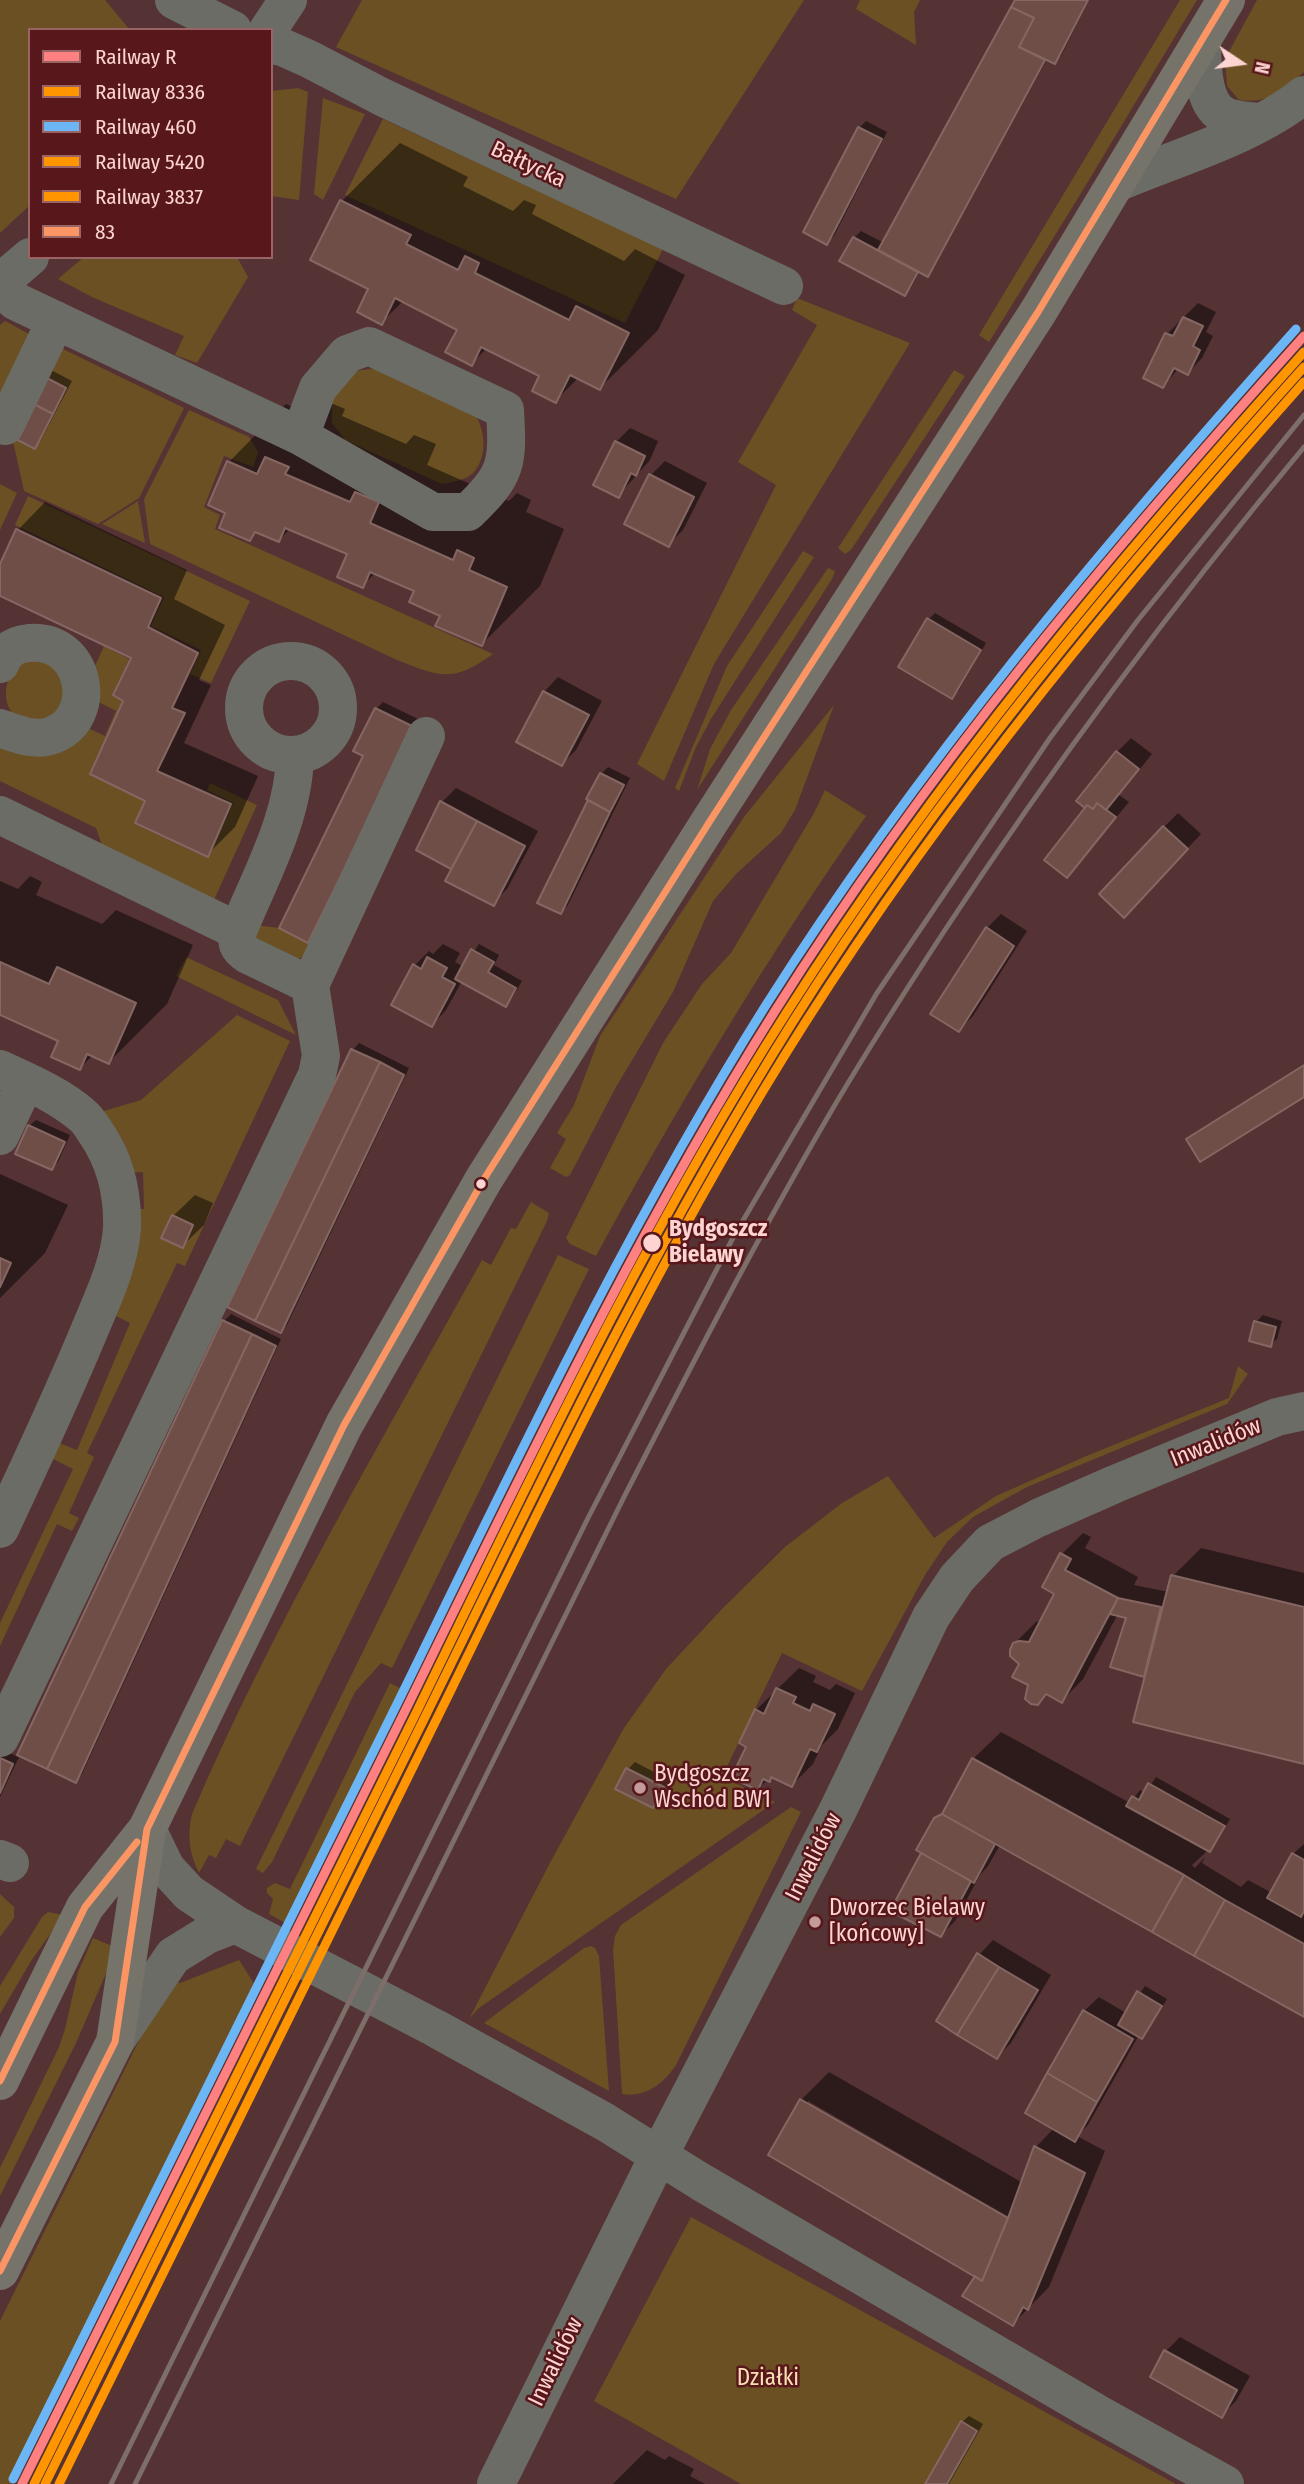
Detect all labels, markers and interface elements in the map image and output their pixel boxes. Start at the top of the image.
legend [28,28,273,259]
north arrow [1206,28,1276,98]
text: Railway R [95,44,177,70]
text: N [1249,60,1274,76]
text: Railway 8336 [95,79,205,105]
text: Railway 460 [95,114,197,140]
street label: Bałtycka [486,136,570,194]
text: Railway 5420 [95,149,205,175]
text: Railway 3837 [95,184,203,210]
text: 83 [95,219,115,245]
unlabelled marker [474,1177,488,1191]
place label: Bydgoszcz Bielawy [669,1216,767,1270]
marker: Bydgoszcz Bielawy [641,1232,663,1254]
street label: Inwalidów [1167,1412,1265,1474]
place label: Bydgoszcz Wschód BW1 [654,1761,771,1815]
marker: Bydgoszcz Wschód BW1 [632,1780,648,1796]
street label: Inwalidów [780,1808,848,1906]
place label: Dworzec Bielawy [końcowy] [829,1895,985,1949]
marker: Dworzec Bielawy [końcowy] [807,1914,823,1930]
street label: Inwalidów [523,2313,589,2411]
park label: Działki [737,2365,799,2393]

